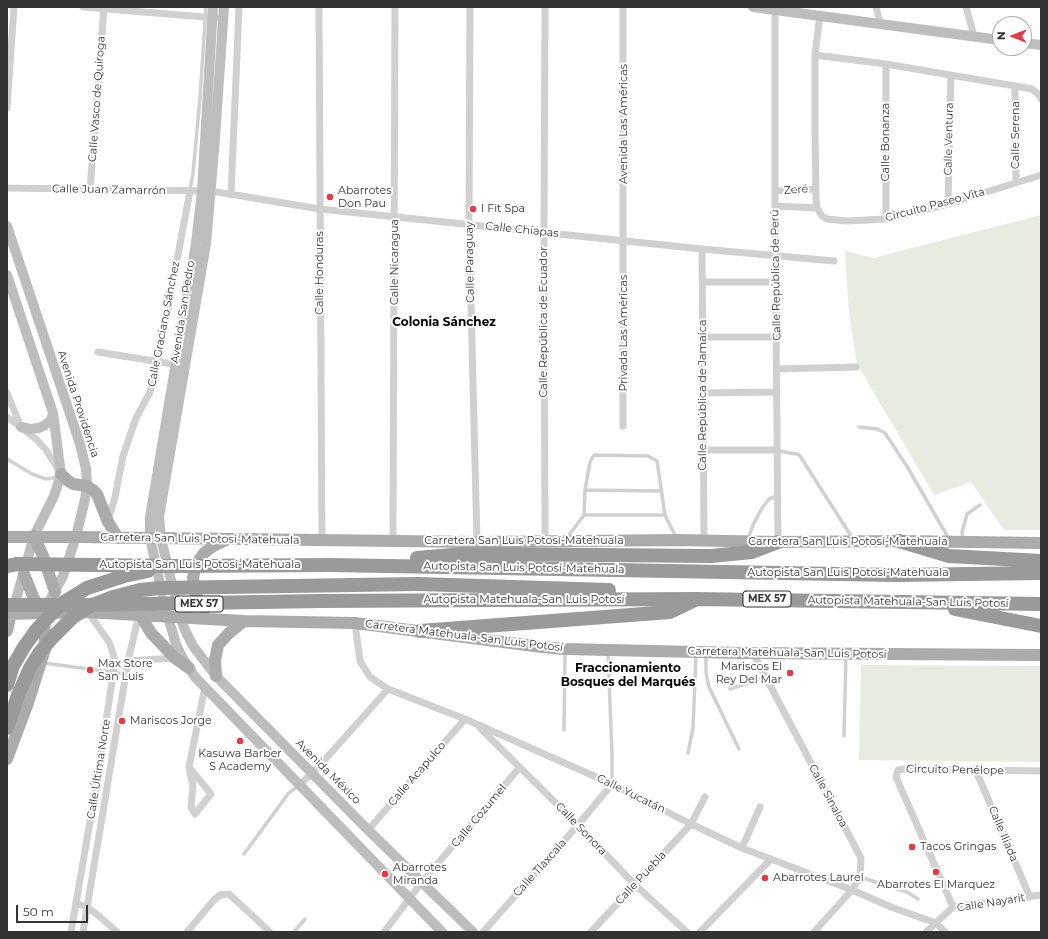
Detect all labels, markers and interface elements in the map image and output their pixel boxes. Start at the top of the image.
north arrow [992,16,1032,56]
text: N [994,31,1008,40]
street label: Calle Vasco de Quiroga [86,36,108,162]
street label: Avenida Las Américas [617,64,631,184]
street label: Calle Serena [1009,101,1023,169]
street label: Calle Ventura [942,102,956,176]
street label: Calle Bonanza [879,103,893,181]
street label: Calle Juan Zamarrón [52,182,166,198]
street label: Zeré [783,183,809,197]
place label: Abarrotes Don Pau [338,184,392,210]
street label: Circuito Paseo Vita [884,185,986,225]
marker: Abarrotes Don Pau [325,192,335,202]
place label: I Fit Spa [481,202,525,216]
marker: I Fit Spa [468,204,478,214]
street label: Calle República de Perú [768,209,784,341]
street label: Calle Nicaragua [388,219,402,305]
street label: Calle Chiapas [485,220,559,240]
street label: Calle Paraguay [463,221,477,303]
street label: Calle Honduras [313,231,327,315]
street label: Calle República de Ecuador [537,246,551,398]
street label: Calle Graciano Sánchez [145,260,183,388]
street label: Avenida San Pedro [168,260,198,364]
street label: Privada Las Américas [617,275,631,391]
district label: Colonia Sánchez [392,315,496,329]
street label: Calle República de Jamaica [696,320,710,470]
street label: Avenida Providencia [54,349,102,459]
street label: Carretera San Luis Potosí-Matehuala [100,531,300,547]
street label: Carretera San Luis Potosí-Matehuala [424,534,624,548]
street label: Carretera San Luis Potosí-Matehuala [748,535,948,549]
street label: Autopista San Luis Potosí-Matehuala [99,558,301,572]
street label: Autopista San Luis Potosí-Matehuala [423,560,625,576]
street label: Autopista San Luis Potosí-Matehuala [747,566,949,580]
road number: MEX 57 [743,591,791,607]
street label: Autopista Matehuala-San Luis Potosí [423,593,625,607]
street label: Autopista Matehuala-San Luis Potosí [807,594,1009,610]
road number: MEX 57 [175,596,223,612]
street label: Carretera Matehuala-San Luis Potosí [364,617,564,655]
street label: Carretera Matehuala-San Luis Potosí [687,645,887,661]
place label: Max Store San Luis [98,657,153,683]
place label: Mariscos El Rey Del Mar [716,660,782,686]
district label: Fraccionamiento Bosques del Marqués [561,661,695,689]
marker: Max Store San Luis [85,665,95,675]
marker: Mariscos El Rey Del Mar [785,668,795,678]
place label: Mariscos Jorge [130,714,212,728]
marker: Mariscos Jorge [117,716,127,726]
street label: Calle Última Norte [85,718,113,820]
marker: Kasuwa Barber S Academy [235,736,245,746]
street label: Avenida México [293,737,363,807]
street label: Calle Acapulco [385,739,449,809]
place label: Kasuwa Barber S Academy [198,747,282,773]
street label: Calle Sinaloa [806,762,850,830]
street label: Circuito Penélope [906,763,1004,777]
street label: Calle Yucatán [595,772,667,816]
street label: Calle Cozumel [449,782,509,850]
street label: Calle Sonora [553,800,609,858]
street label: Calle Iliada [985,804,1021,864]
street label: Calle Tlaxcala [511,836,569,900]
place label: Tacos Gringas [920,840,996,854]
marker: Tacos Gringas [907,842,917,852]
street label: Calle Puebla [613,848,669,908]
place label: Abarrotes Miranda [393,861,447,887]
marker: Abarrotes El Marquez [931,867,941,877]
marker: Abarrotes Miranda [380,869,390,879]
place label: Abarrotes Laurel [773,871,864,885]
marker: Abarrotes Laurel [760,873,770,883]
place label: Abarrotes El Marquez [877,878,995,892]
street label: Calle Nayarit [956,891,1026,915]
scale bar [18,897,90,923]
text: 50 m [23,904,54,919]

